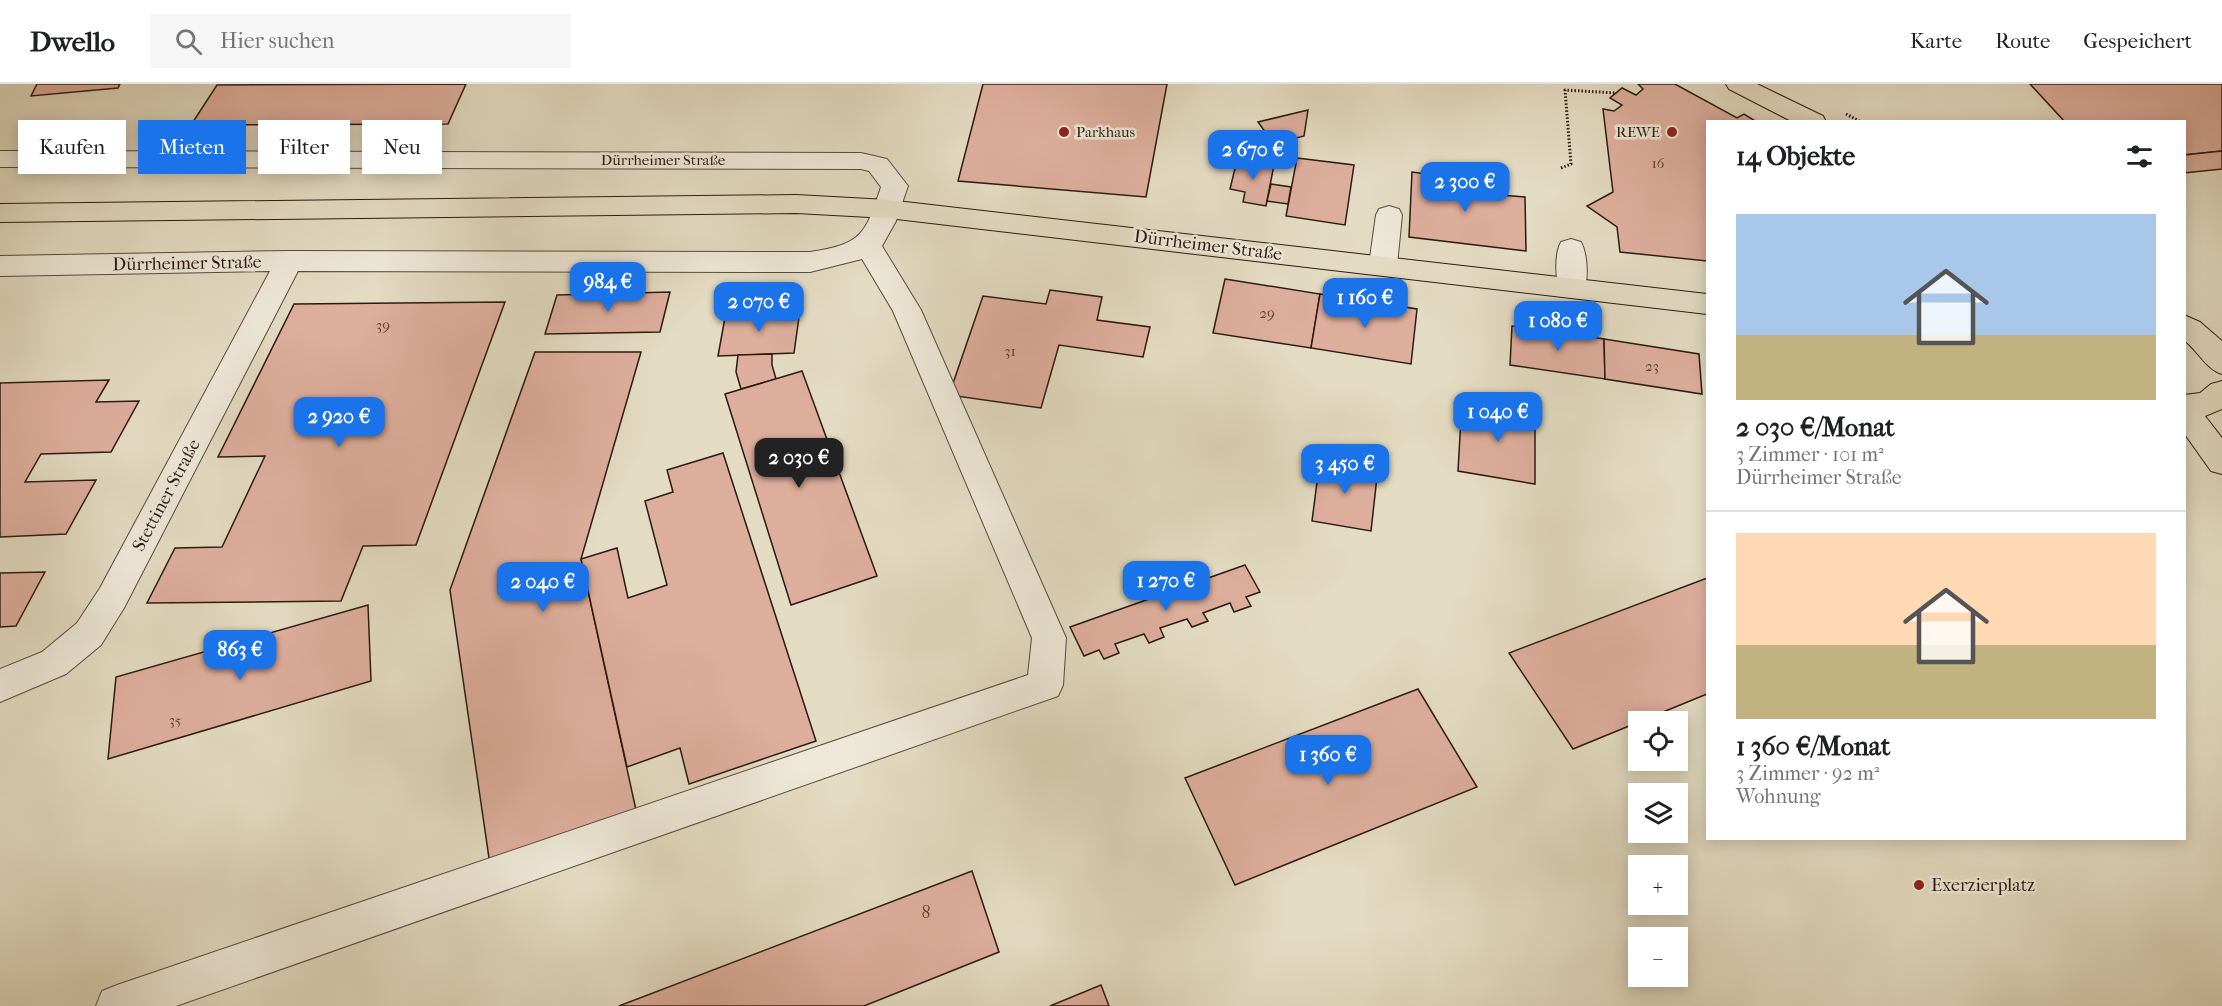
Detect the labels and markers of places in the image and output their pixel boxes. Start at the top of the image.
place label: Parkhaus [1076,123,1136,141]
place label: REWE [1616,123,1660,141]
marker: Parkhaus [1057,125,1071,139]
marker: REWE [1665,125,1679,139]
pin: 2 670 € [1198,130,1308,181]
pin: 2 300 € [1410,162,1520,213]
pin: 984 € [566,262,650,313]
pin: 1 160 € [1310,278,1420,329]
pin: 2 070 € [704,282,814,333]
pin: 1 080 € [1503,301,1613,352]
pin: 1 040 € [1443,392,1553,443]
pin: 2 920 € [284,397,394,448]
pin: 2 030 € [744,438,854,489]
pin: 3 450 € [1290,444,1400,495]
pin: 1 270 € [1111,561,1221,612]
pin: 2 040 € [488,562,598,613]
pin: 863 € [198,630,282,681]
pin: 1 360 € [1273,735,1383,786]
place label: Exerzierplatz [1931,875,2035,896]
marker: Exerzierplatz [1912,878,1926,892]

